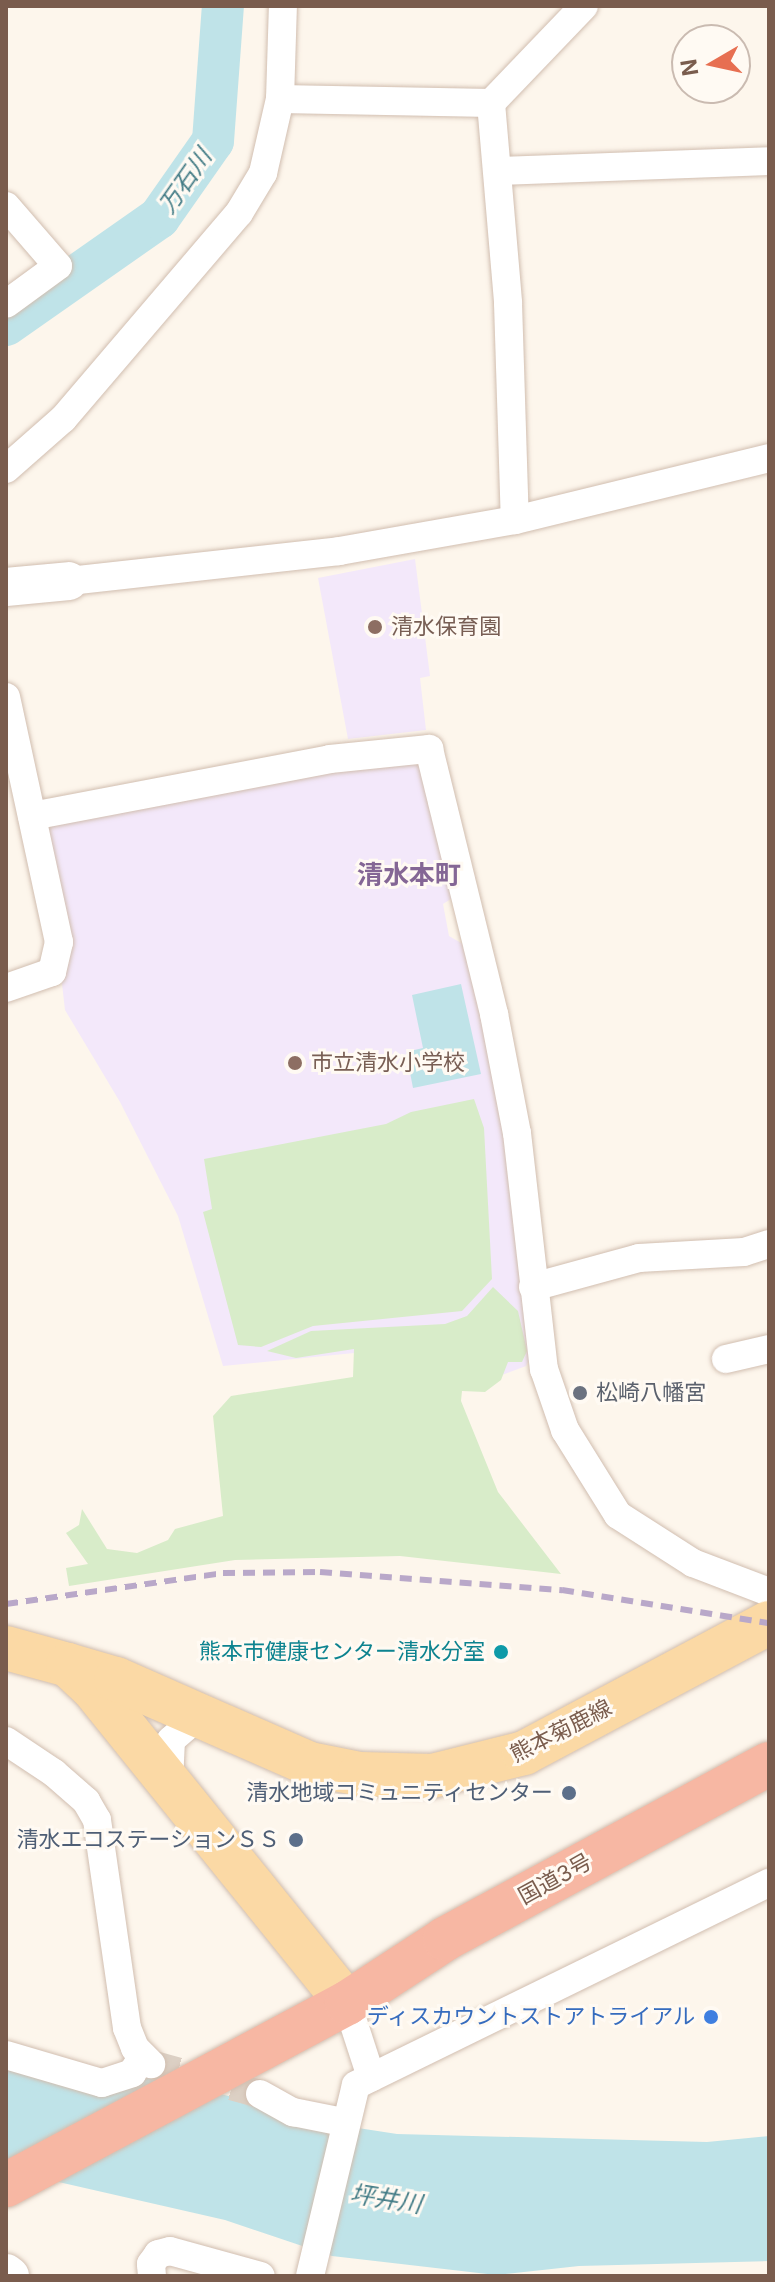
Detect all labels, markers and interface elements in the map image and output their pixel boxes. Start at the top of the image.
north arrow [671,24,751,104]
text: N [675,57,703,78]
water label: 万石川 [153,143,217,219]
place label: 清水保育園 [391,614,501,640]
marker: 清水保育園 [366,618,384,636]
district label: 清水本町 [357,859,461,891]
place label: 市立清水小学校 [311,1050,465,1076]
marker: 市立清水小学校 [286,1054,304,1072]
place label: 松崎八幡宮 [596,1380,706,1406]
marker: 松崎八幡宮 [571,1384,589,1402]
place label: 熊本市健康センター清水分室 [199,1639,485,1665]
marker: 熊本市健康センター清水分室 [492,1643,510,1661]
street label: 熊本菊鹿線 [506,1694,616,1768]
place label: 清水地域コミュニティセンター [245,1780,553,1806]
marker: 清水地域コミュニティセンター [560,1784,578,1802]
place label: 清水エコステーションＳＳ [16,1827,280,1853]
marker: 清水エコステーションＳＳ [287,1831,305,1849]
street label: 国道3号 [514,1848,596,1910]
place label: ディスカウントストアトライアル [365,2004,695,2030]
marker: ディスカウントストアトライアル [702,2008,720,2026]
water label: 坪井川 [348,2179,424,2219]

